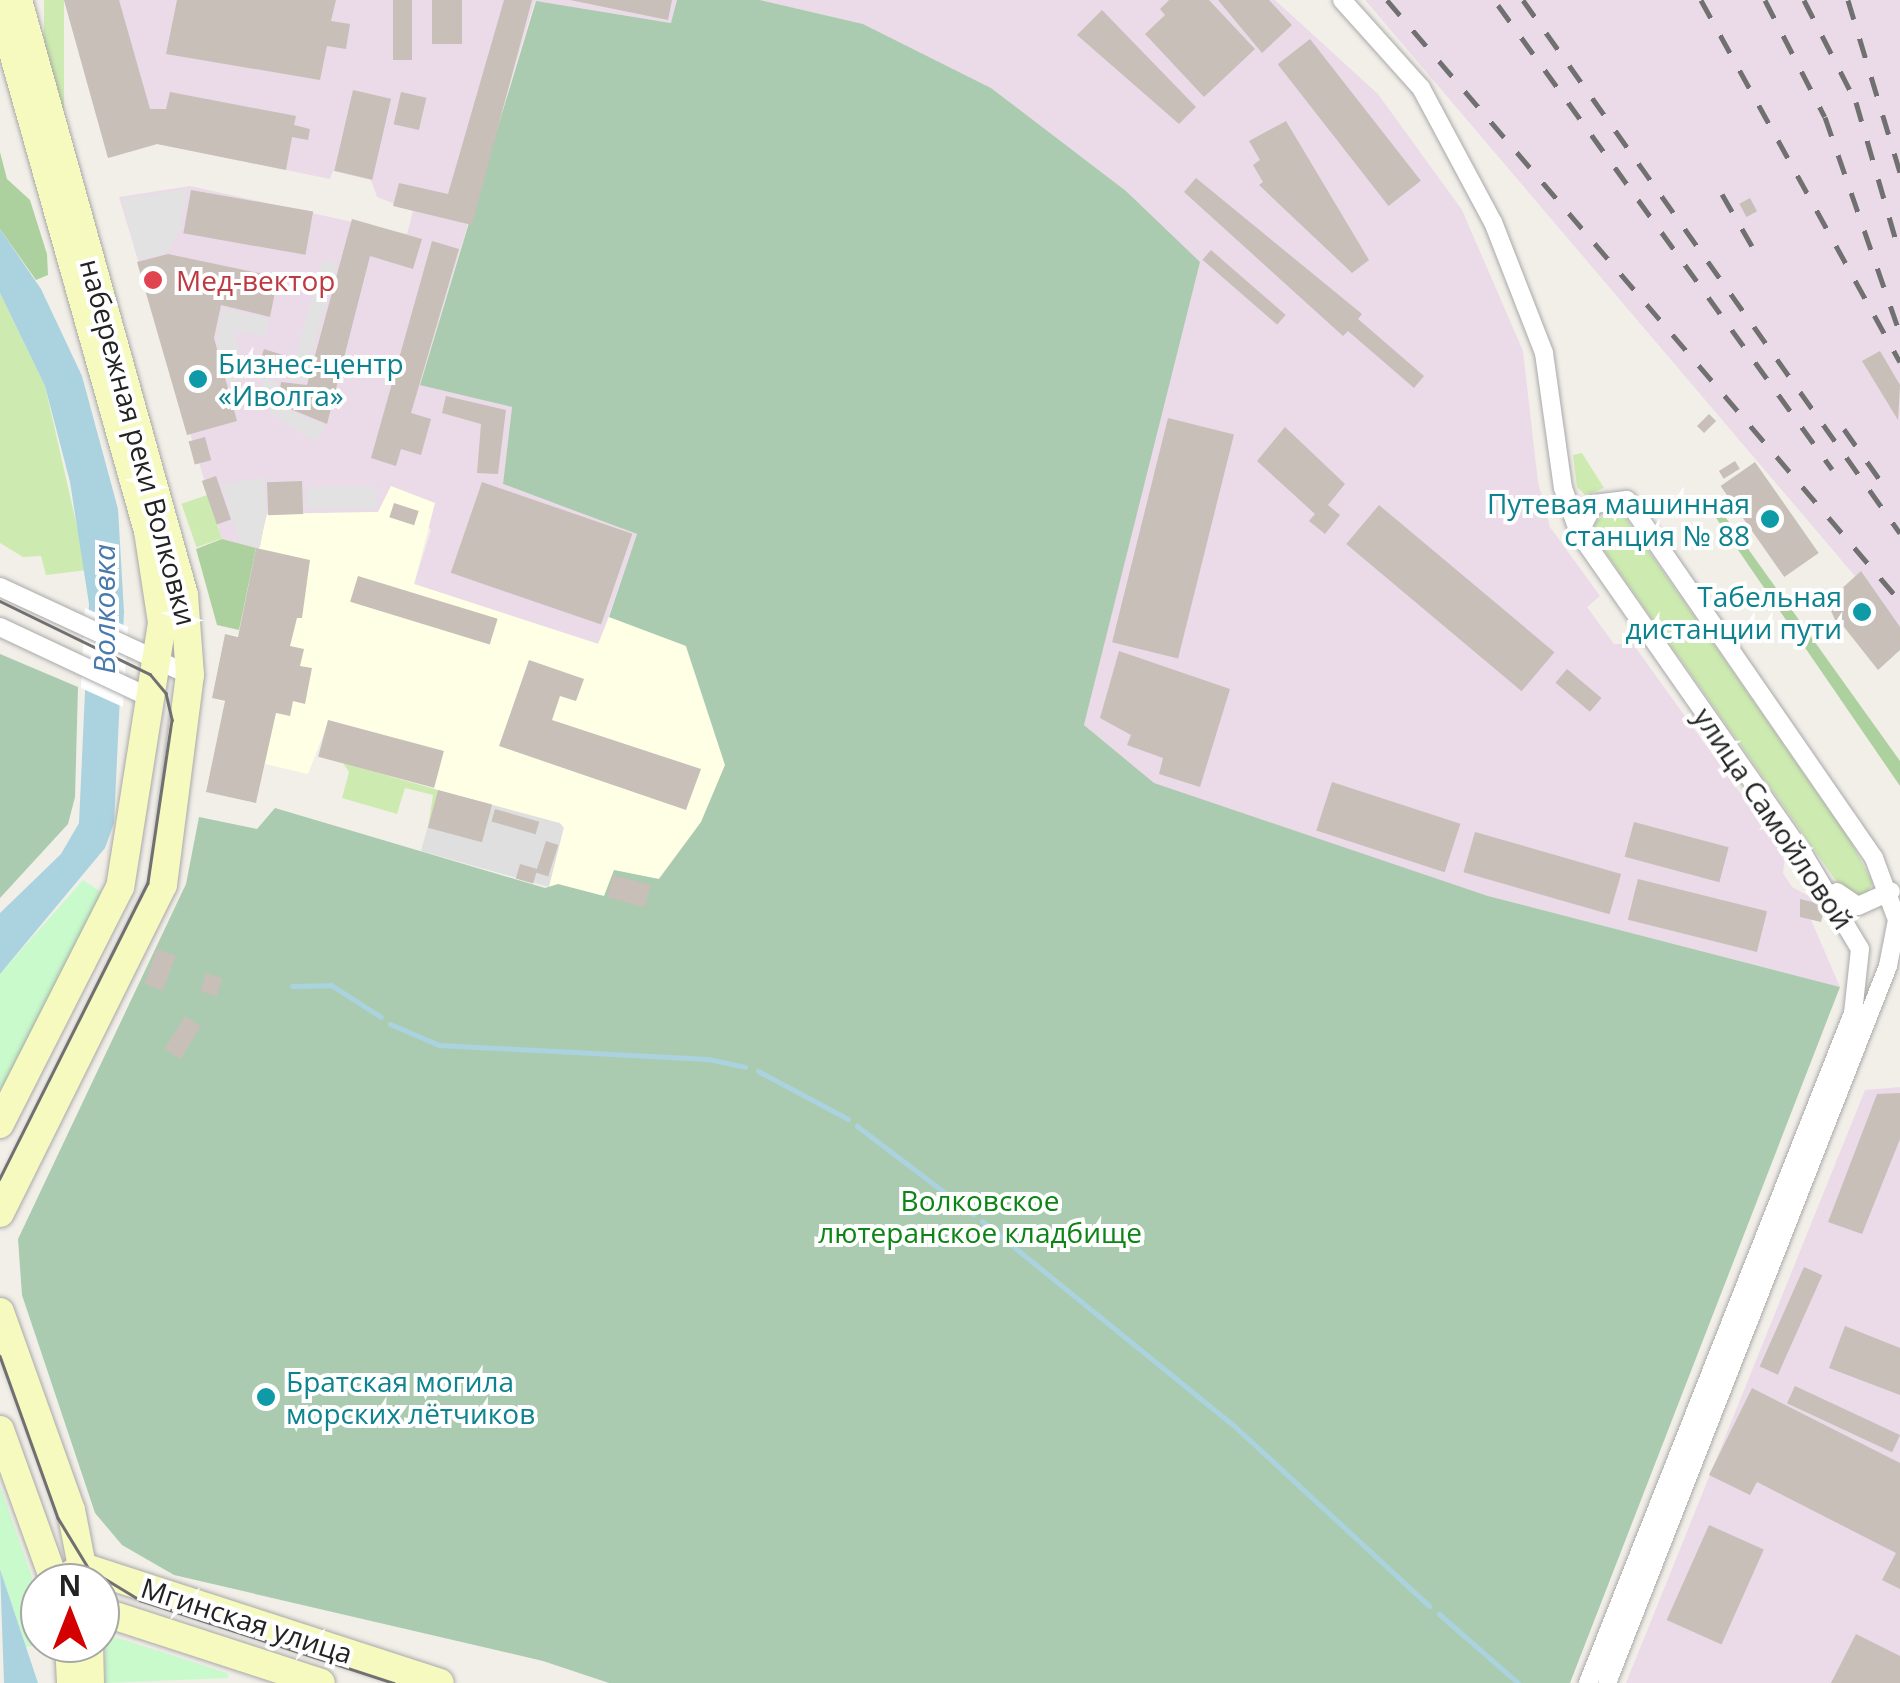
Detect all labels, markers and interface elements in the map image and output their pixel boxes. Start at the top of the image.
street label: набережная реки Волковки [74,255,204,629]
place label: Мед-вектор [176,263,335,297]
marker: Мед-вектор [140,267,166,293]
place label: Бизнес-центр «Иволга» [218,346,404,412]
marker: Бизнес-центр «Иволга» [187,368,209,390]
place label: Путевая машинная станция № 88 [1487,486,1750,552]
marker: Путевая машинная станция № 88 [1759,508,1781,530]
water label: Волковка [86,544,122,674]
place label: Табельная дистанции пути [1625,579,1842,645]
marker: Табельная дистанции пути [1851,601,1873,623]
street label: улица Самойловой [1687,701,1861,935]
park label: Волковское лютеранское кладбище [818,1183,1142,1249]
place label: Братская могила морских лётчиков [286,1364,535,1430]
marker: Братская могила морских лётчиков [255,1386,277,1408]
north arrow [20,1563,120,1663]
text: N [59,1566,81,1604]
street label: Мгинская улица [137,1570,357,1670]

